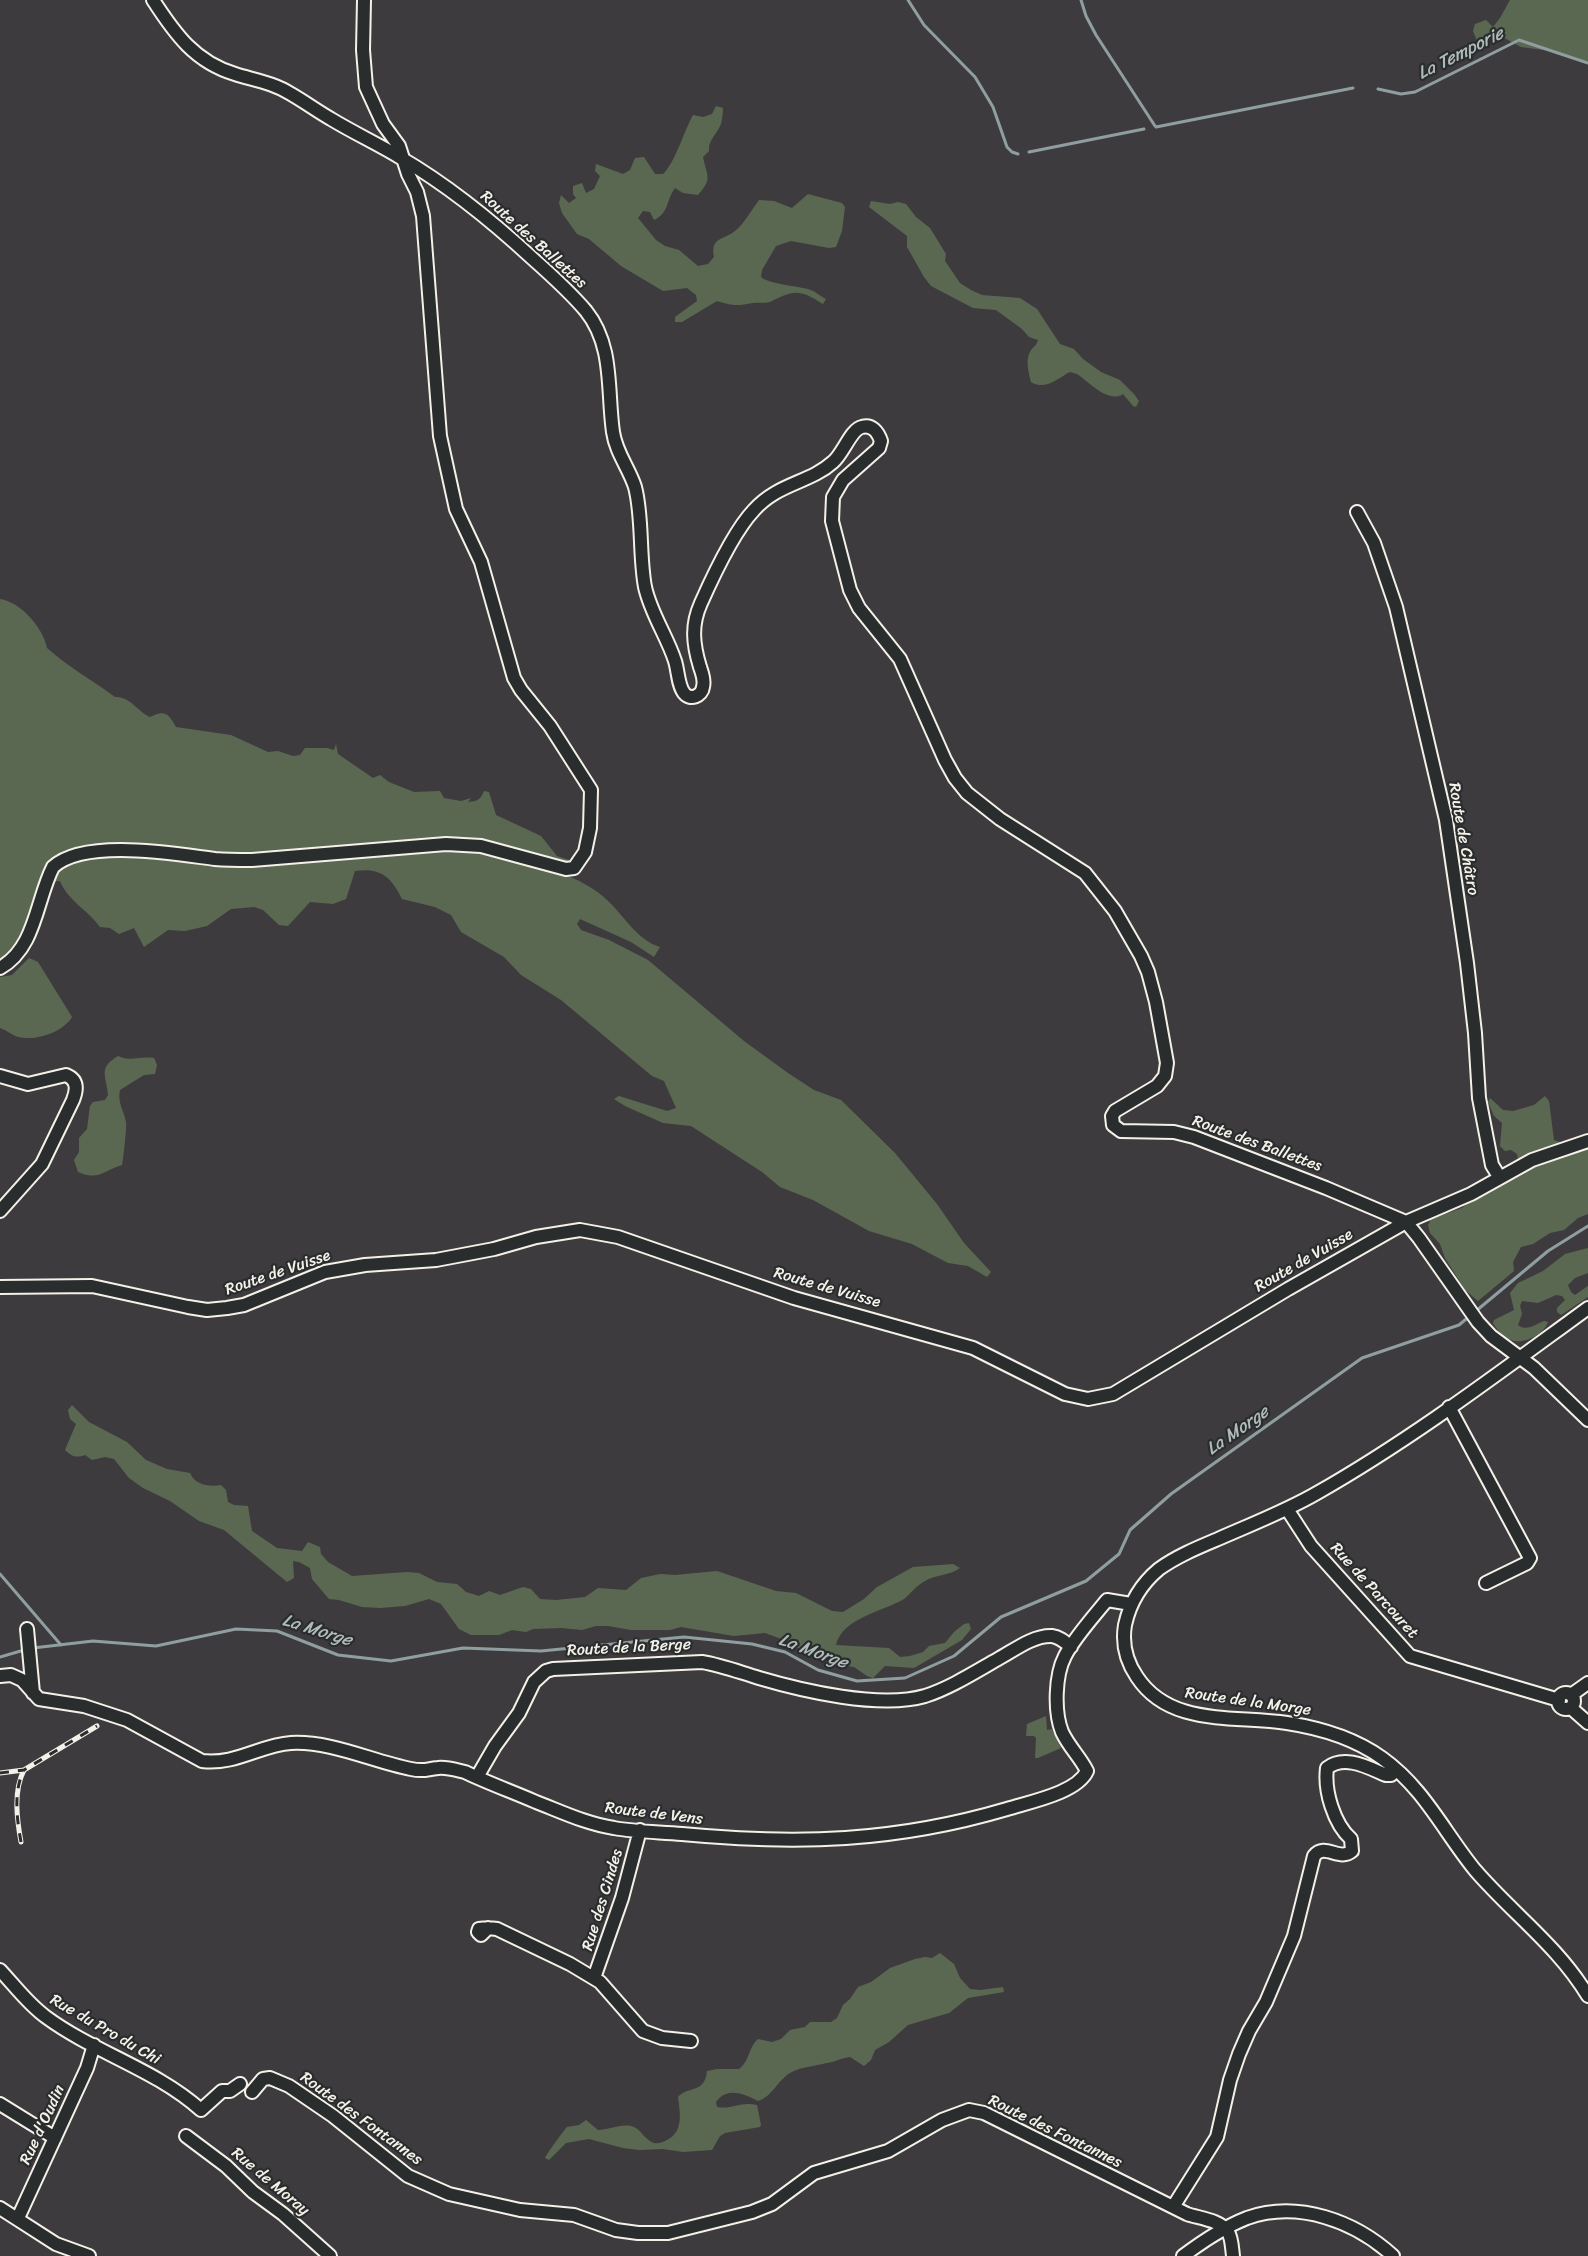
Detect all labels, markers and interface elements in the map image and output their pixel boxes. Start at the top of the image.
water label: La Temporie [1414,23,1508,85]
street label: Route des Ballettes [476,187,590,293]
street label: Route de Châtro [1444,781,1482,897]
street label: Route des Ballettes [1190,1112,1324,1176]
street label: Route de Vuisse [1252,1225,1356,1297]
street label: Route de Vuisse [223,1246,333,1300]
street label: Route de Vuisse [771,1264,883,1312]
water label: La Morge [1202,1402,1274,1460]
street label: Rue de Parcouret [1326,1539,1422,1643]
water label: La Morge [280,1610,354,1652]
water label: La Morge [776,1630,850,1674]
street label: Route de la Berge [567,1635,691,1661]
street label: Route de la Morge [1184,1684,1312,1720]
street label: Route de Vens [604,1798,704,1830]
street label: Rue des Cindes [578,1847,628,1953]
street label: Rue du Pro du Chi [46,1991,164,2069]
street label: Route des Fontannes [296,2068,426,2170]
street label: Rue d'Oudin [16,2082,70,2168]
street label: Route des Fontannes [985,2091,1125,2173]
street label: Rue de Moray [227,2144,313,2220]

